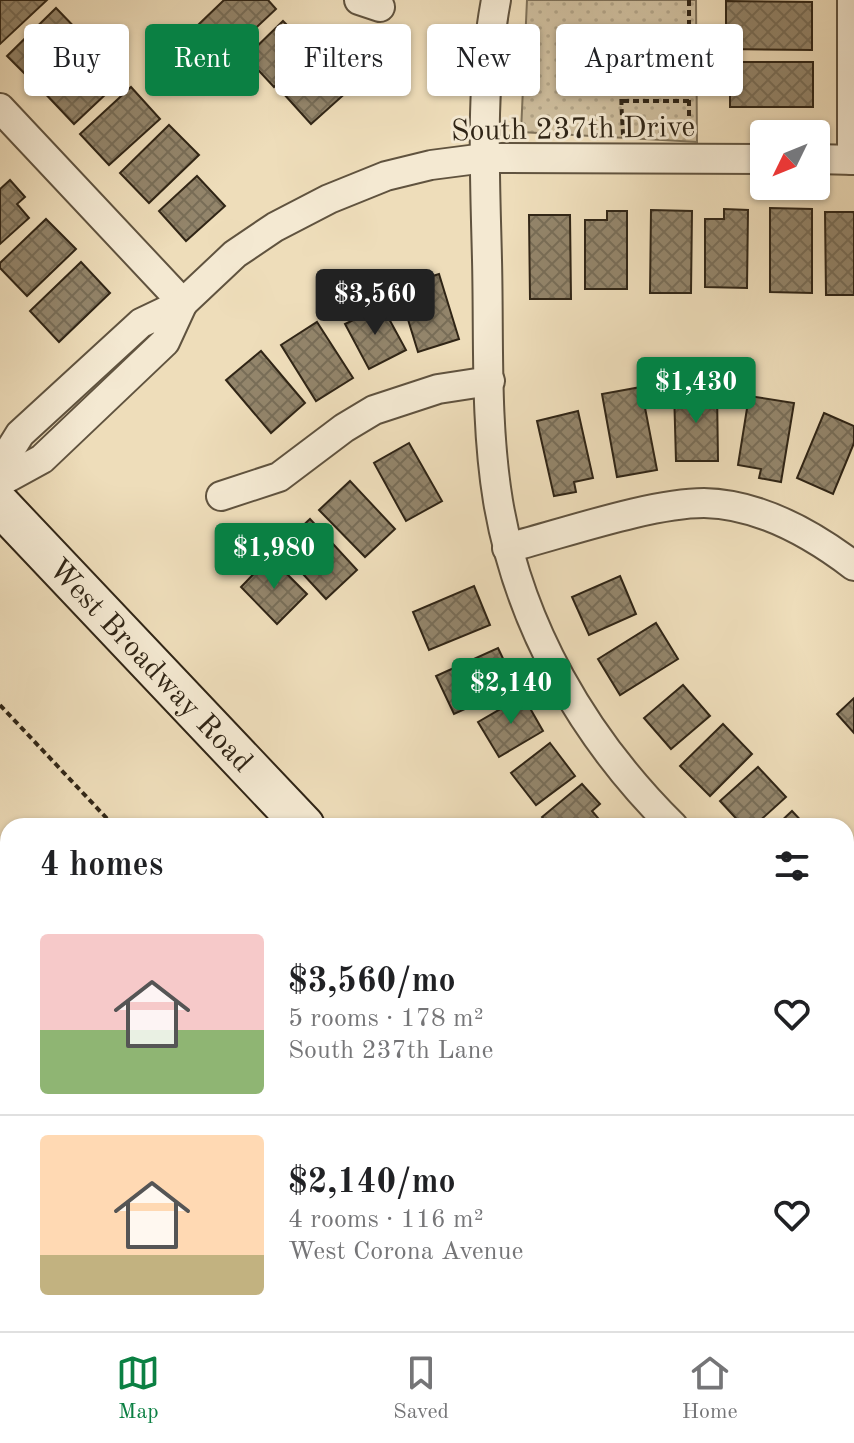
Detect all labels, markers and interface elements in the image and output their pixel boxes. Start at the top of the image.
chip: Buy [24,24,129,96]
chip: Rent [145,24,259,96]
chip: Filters [275,24,411,96]
chip: New [427,24,540,96]
chip: Apartment [556,24,743,96]
street label: South 237th Drive [451,113,695,147]
north arrow [750,120,830,200]
map controls [750,120,830,200]
pin: $3,560 [310,269,440,337]
text: $3,560 [334,282,416,308]
pin: $1,430 [631,357,761,425]
text: $1,430 [655,370,737,396]
pin: $1,980 [209,523,339,591]
text: $1,980 [233,536,315,562]
street label: West Broadway Road [42,554,257,779]
pin: $2,140 [446,658,576,726]
text: $2,140 [470,671,552,697]
icon: filters [770,844,814,888]
text: 4 homes [40,849,163,883]
text: $3,560/mo [288,965,456,999]
icon: home [104,966,200,1062]
icon: heart [770,992,814,1036]
text: 5 rooms · 178 m² [288,1006,484,1032]
text: South 237th Lane [288,1038,493,1064]
text: $2,140/mo [288,1166,456,1200]
icon: home [104,1167,200,1263]
icon: heart [770,1193,814,1237]
text: 4 rooms · 116 m² [288,1207,484,1233]
text: West Corona Avenue [288,1239,524,1265]
tab: Map [116,1351,160,1426]
tab: Saved [393,1351,449,1426]
tab: Home [682,1351,738,1426]

